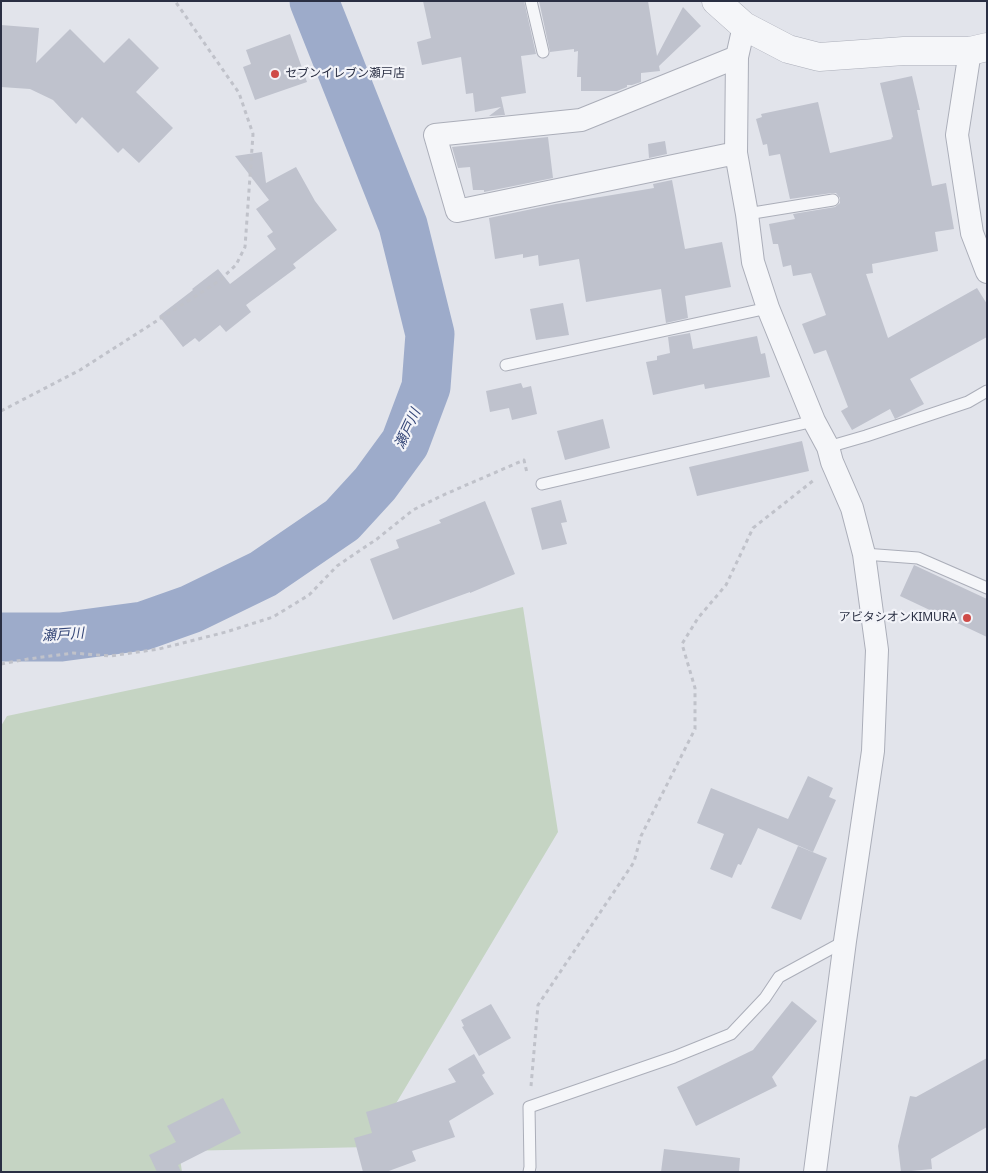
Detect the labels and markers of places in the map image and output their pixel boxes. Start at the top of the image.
place label: セブンイレブン瀬戸店 [285,67,405,81]
marker: セブンイレブン瀬戸店 [269,68,281,80]
place label: アビタシオンKIMURA [839,611,957,625]
marker: アビタシオンKIMURA [961,612,973,624]

